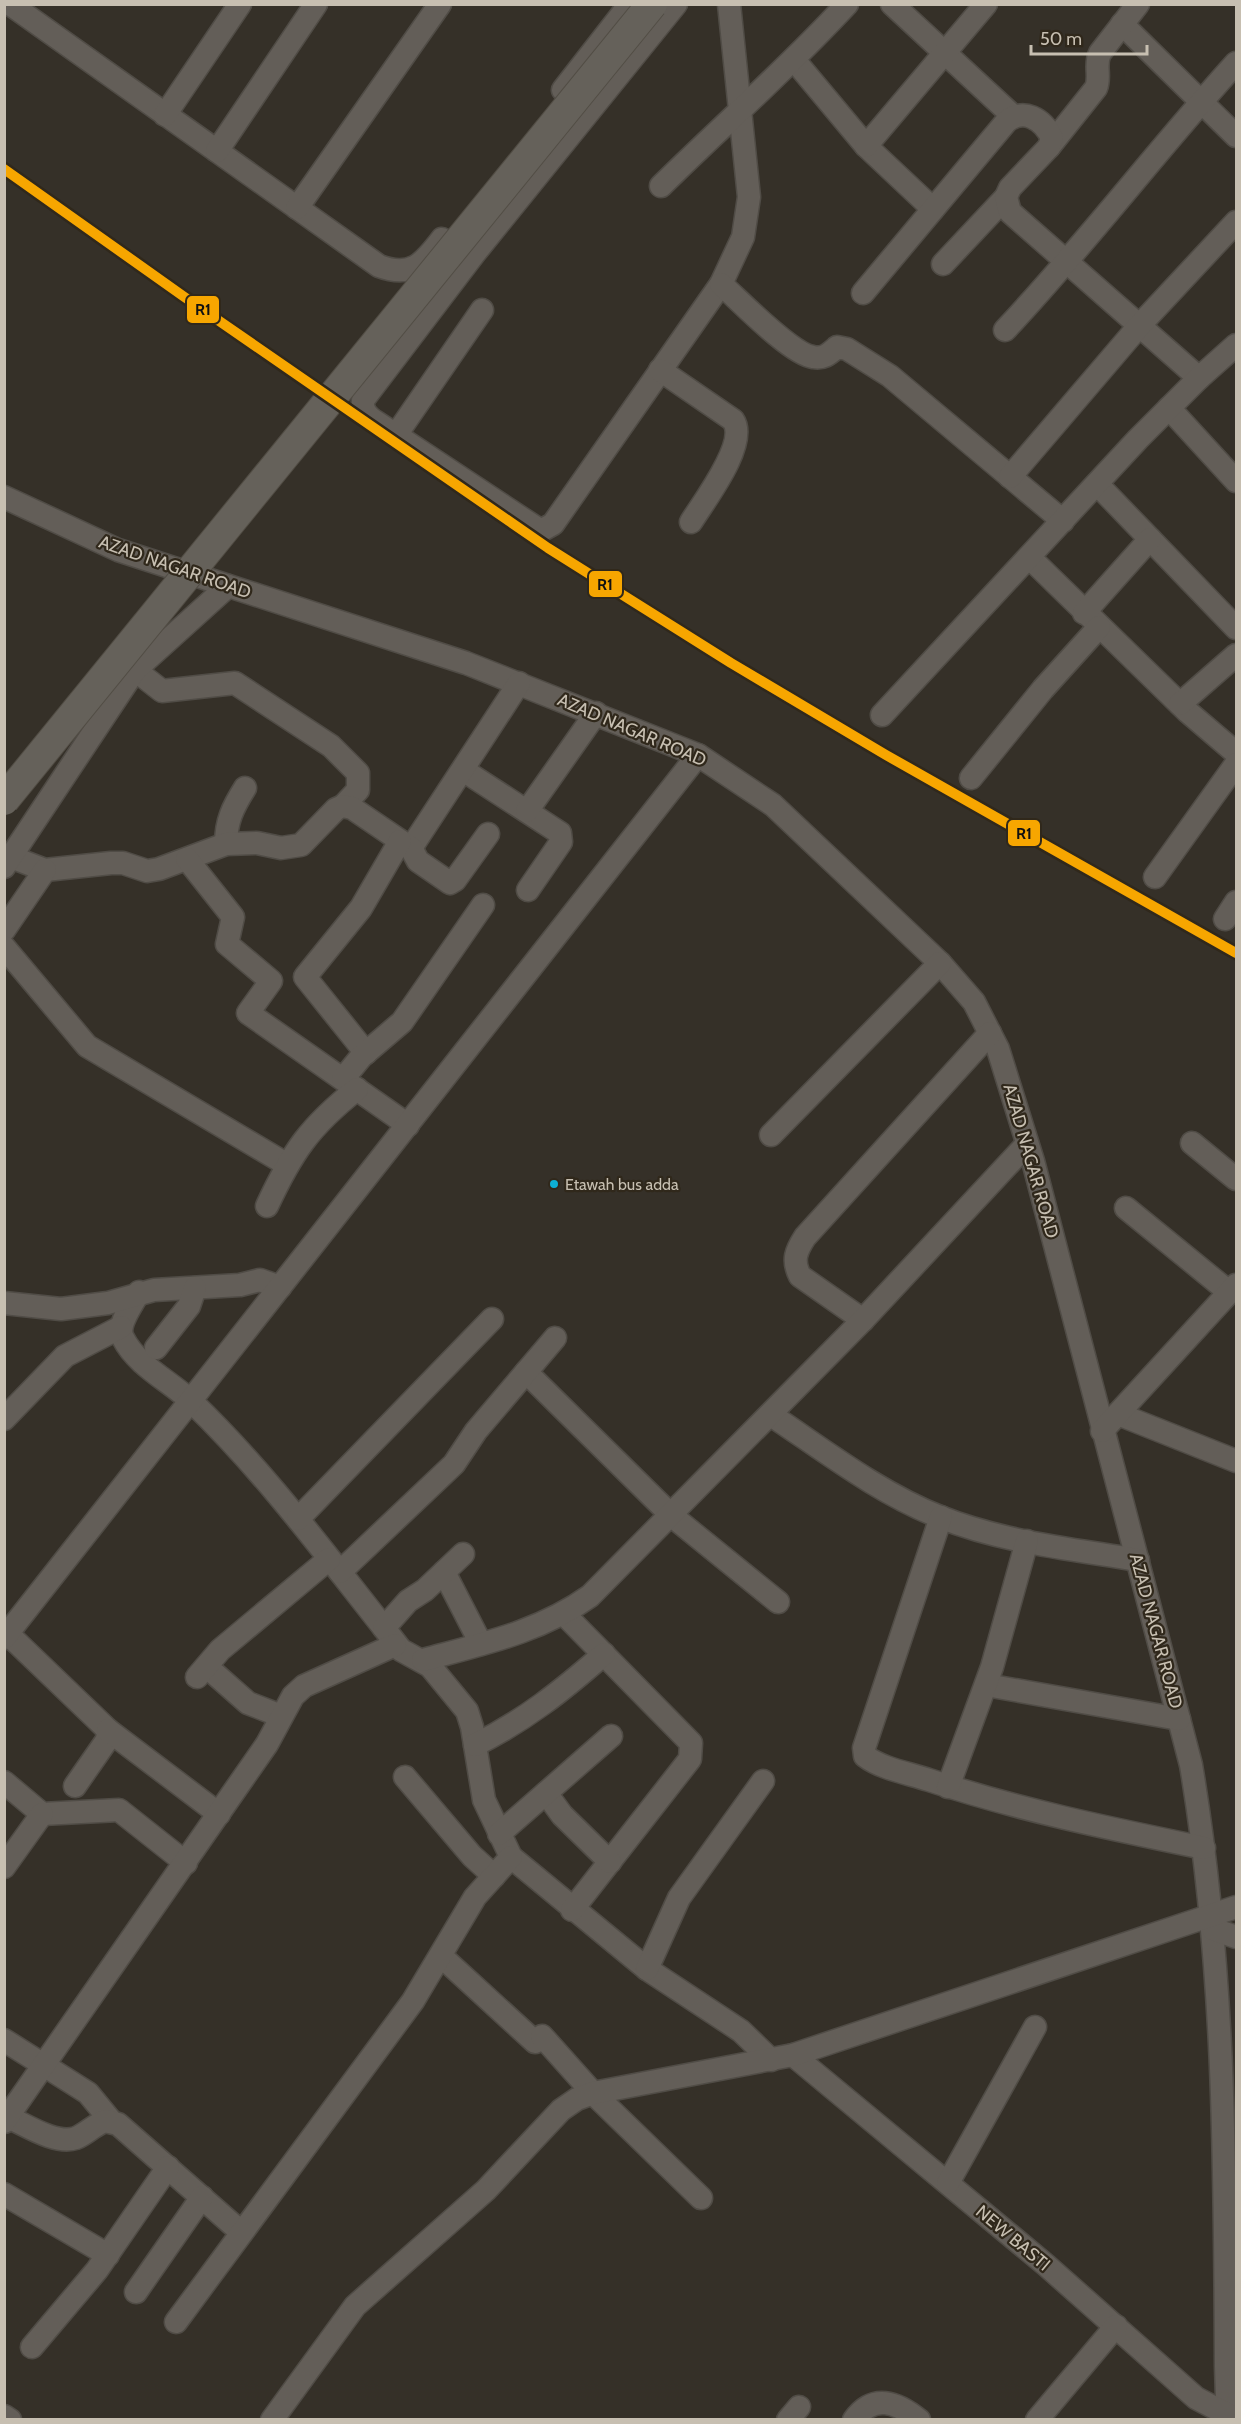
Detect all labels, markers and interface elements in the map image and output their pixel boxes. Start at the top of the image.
scale bar [1031,18,1146,56]
text: 50 m [1040,28,1082,50]
line badge: R1 [186,295,220,324]
text: R1 [195,300,211,319]
street label: AZAD NAGAR ROAD [96,531,254,603]
line badge: R1 [588,570,623,598]
text: R1 [597,575,613,594]
street label: AZAD NAGAR ROAD [554,689,710,771]
line badge: R1 [1007,819,1041,847]
text: R1 [1016,824,1032,843]
street label: AZAD NAGAR ROAD [998,1081,1064,1241]
place label: Etawah bus adda [565,1175,679,1194]
marker: Etawah bus adda [548,1178,560,1190]
street label: AZAD NAGAR ROAD [1125,1551,1187,1711]
street label: NEW BASTI [971,2201,1055,2275]

